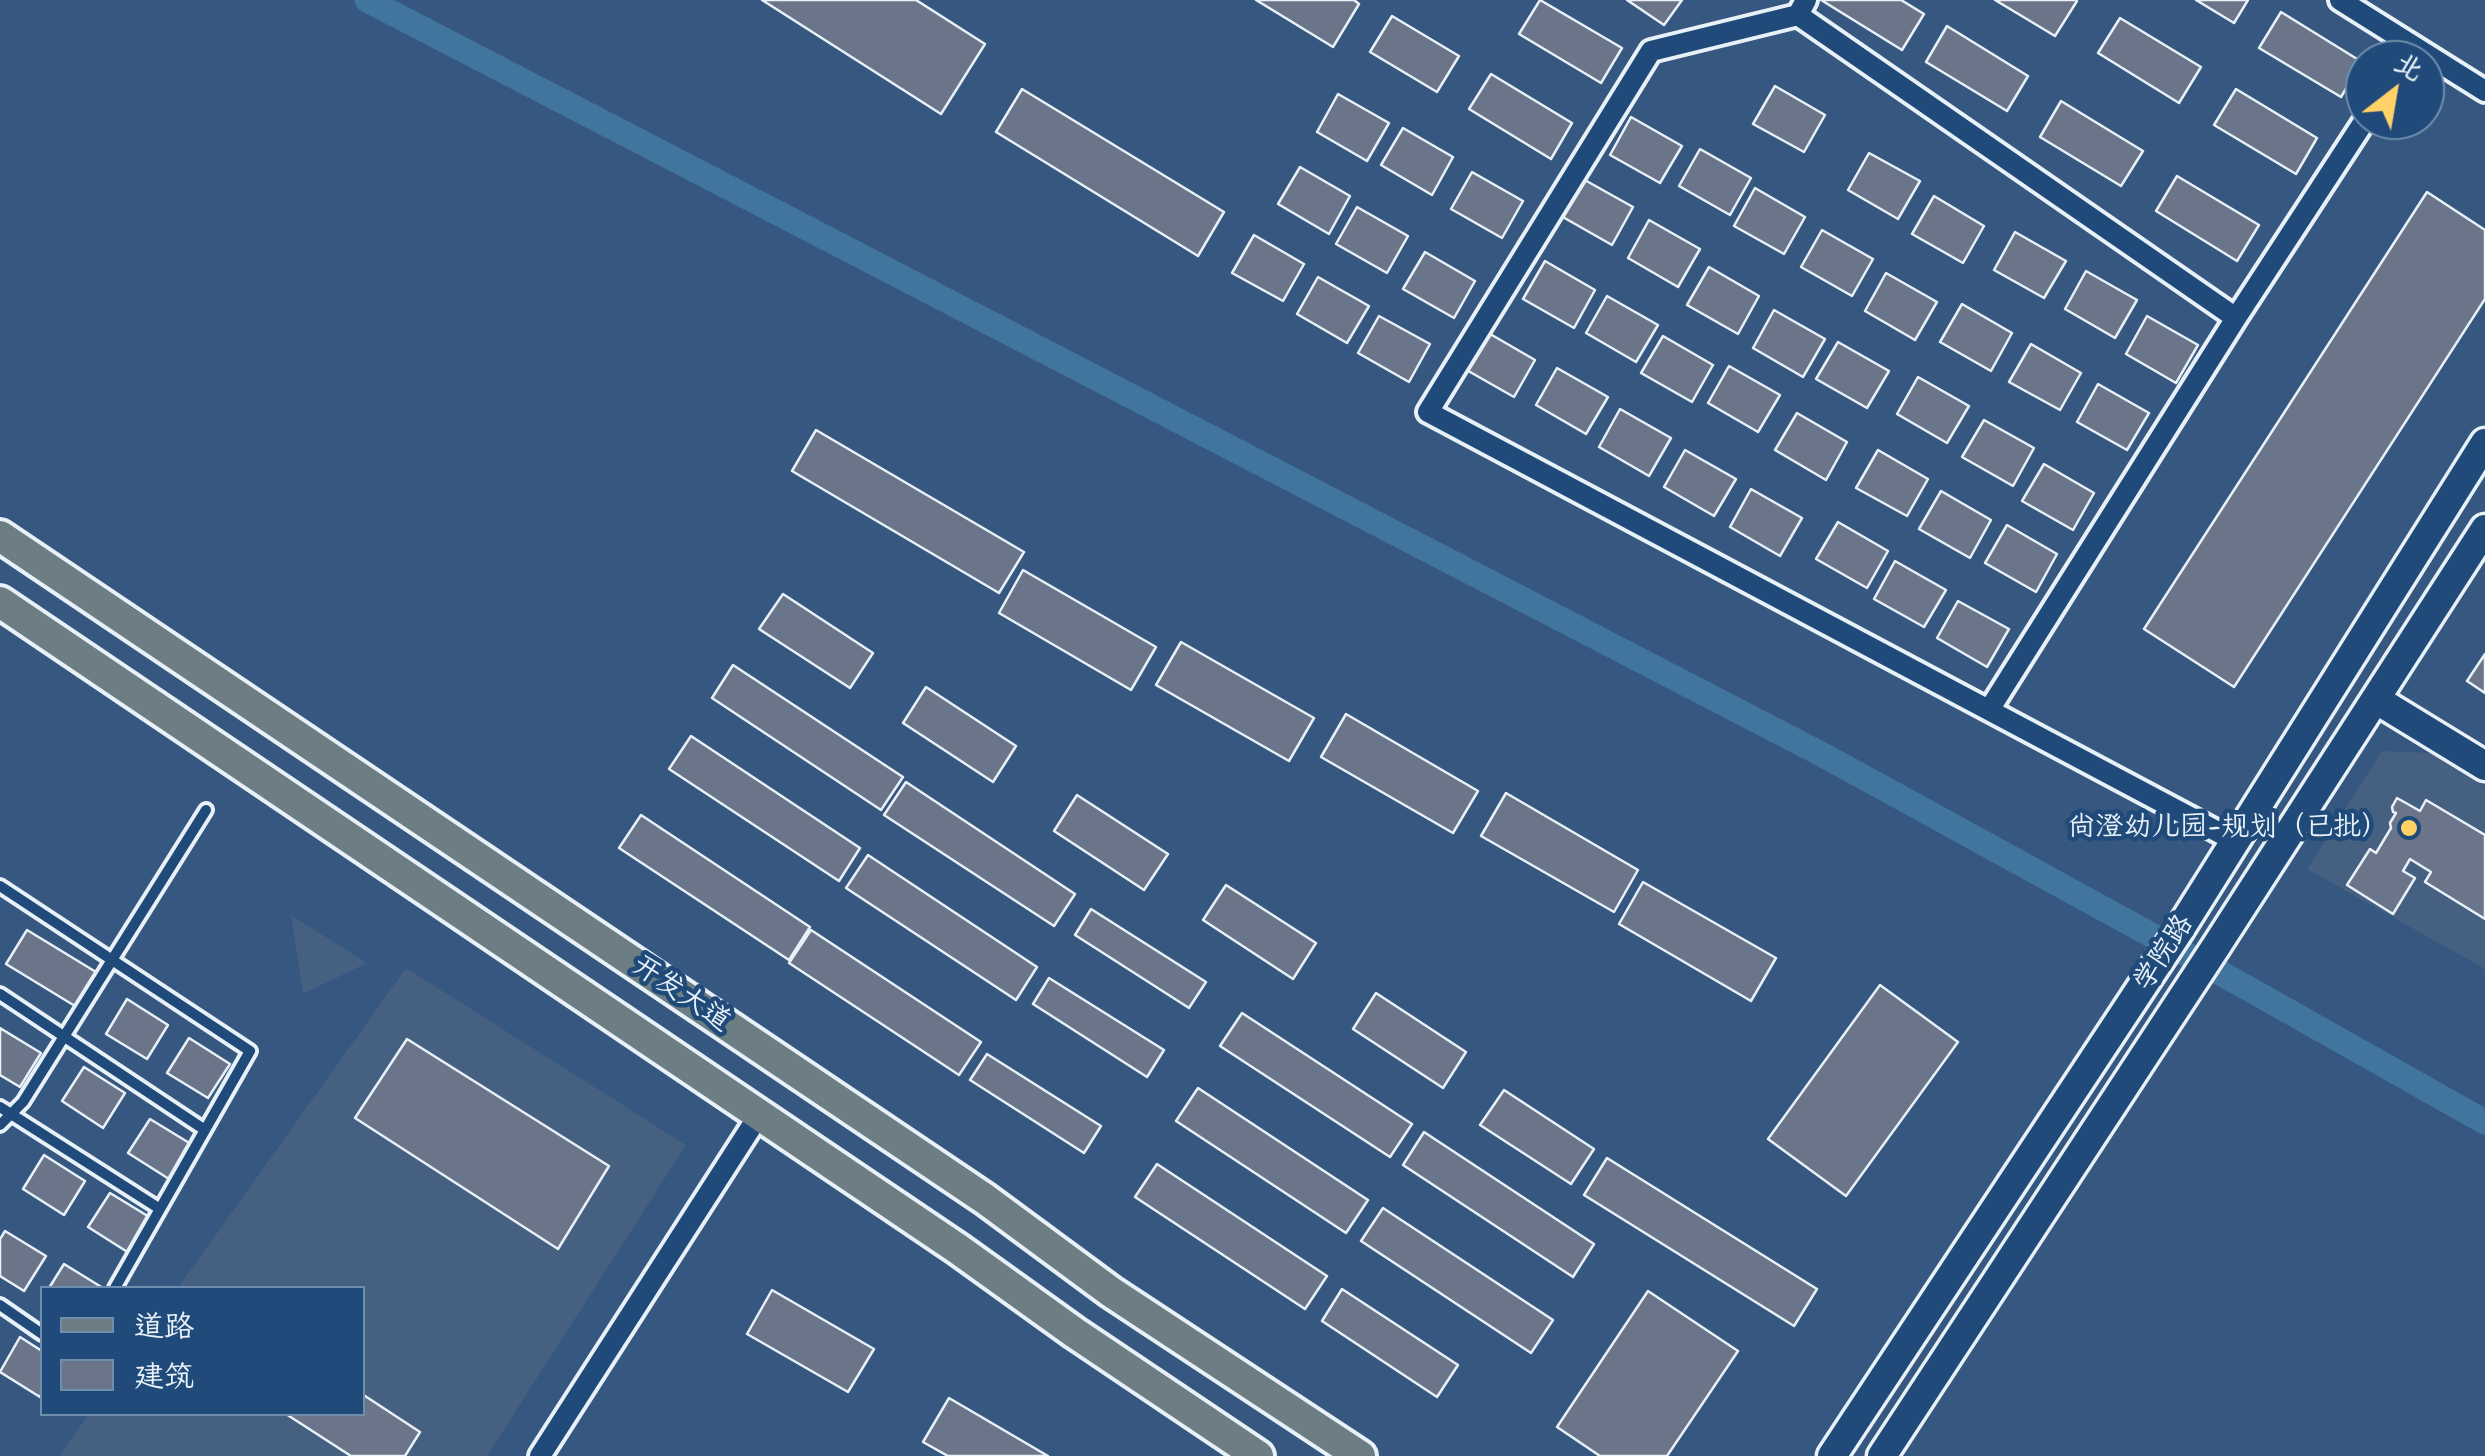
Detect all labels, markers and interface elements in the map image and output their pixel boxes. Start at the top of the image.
north arrow [2345,40,2445,140]
text: 北 [2388,42,2431,89]
place label: 尚澄幼儿园-规划（已批） [2067,811,2389,845]
marker: 尚澄幼儿园-规划（已批） [2398,817,2420,839]
street label: 学院路 [2127,909,2201,997]
street label: 开发大道 [625,949,737,1039]
legend [40,1286,365,1416]
text: 道路 [134,1305,194,1346]
text: 建筑 [134,1355,194,1396]

